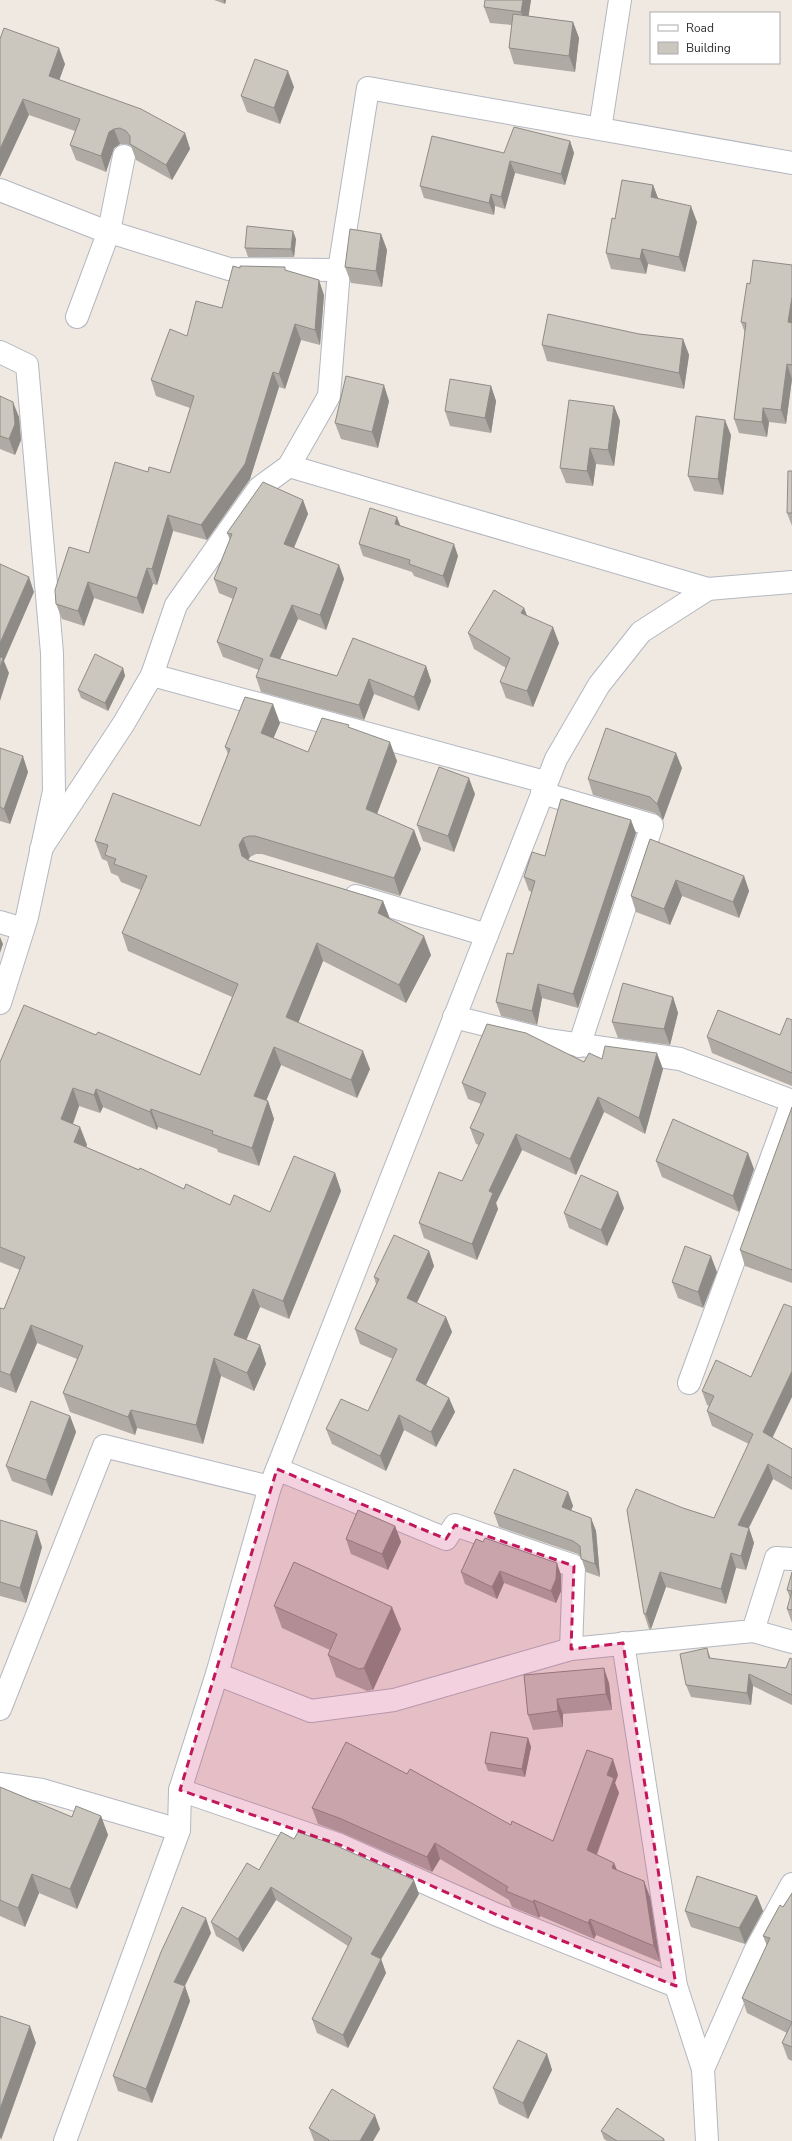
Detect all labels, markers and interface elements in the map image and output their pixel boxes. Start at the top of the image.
legend [650,12,780,64]
text: Road [686,20,714,36]
text: Building [686,40,731,56]

